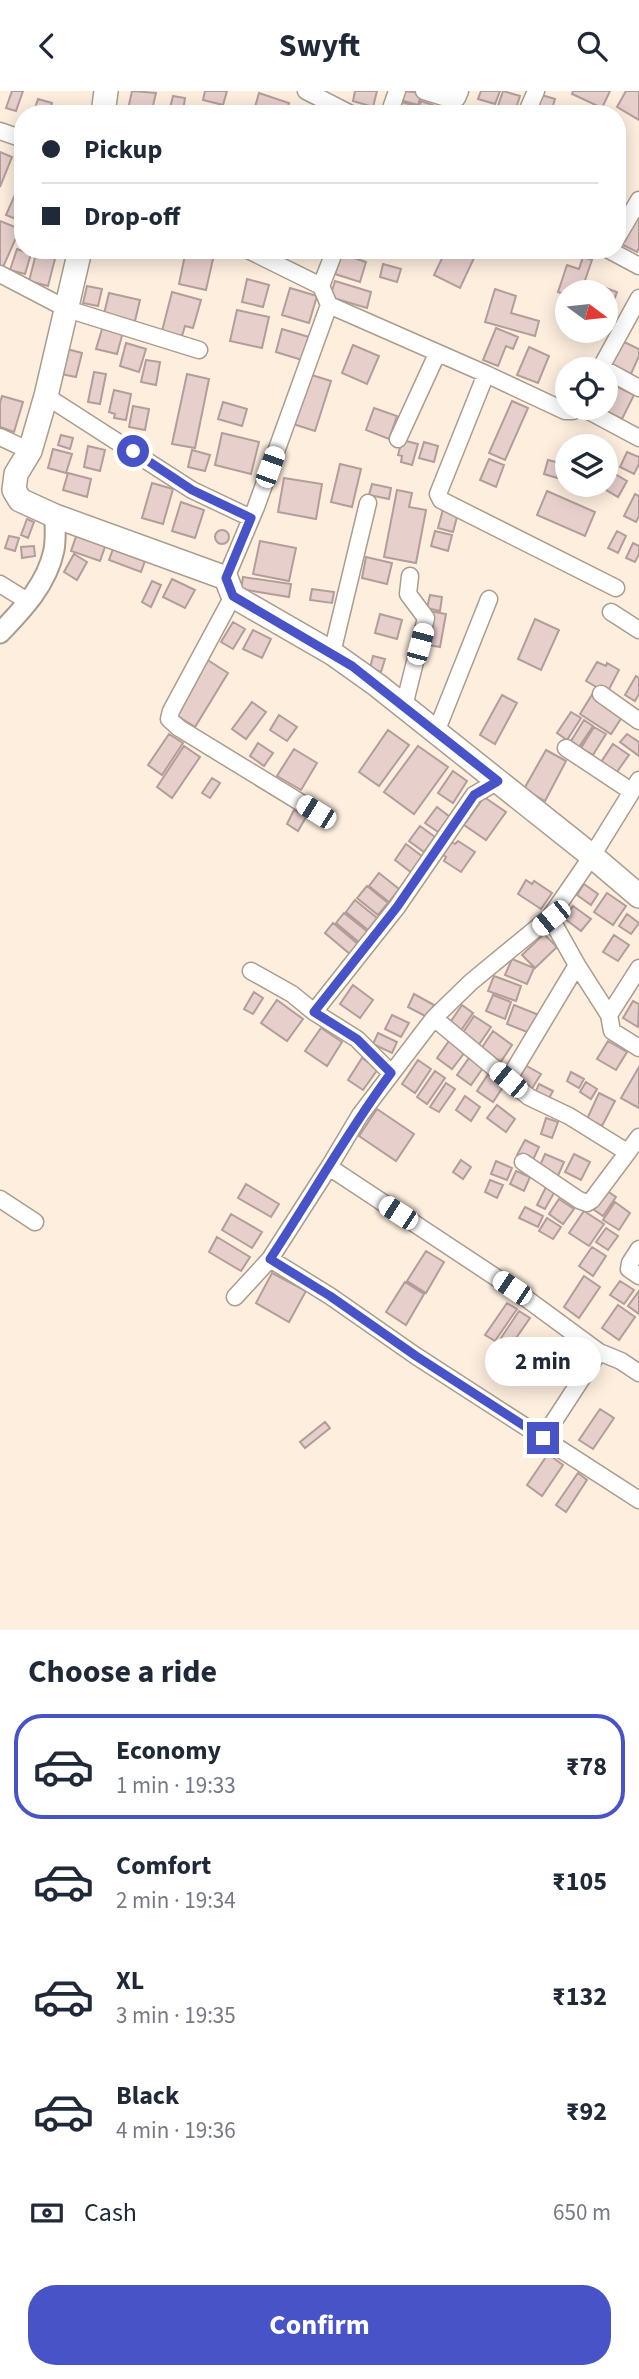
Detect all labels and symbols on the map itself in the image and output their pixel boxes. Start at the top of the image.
north arrow [555,280,618,343]
route start [117,435,149,467]
car [253,444,288,490]
car [405,621,436,667]
car [293,792,340,832]
car [529,897,574,939]
car [486,1058,531,1102]
car [375,1193,422,1233]
car [489,1268,536,1308]
callout: 2 min [485,1337,601,1385]
route end [527,1422,559,1454]

